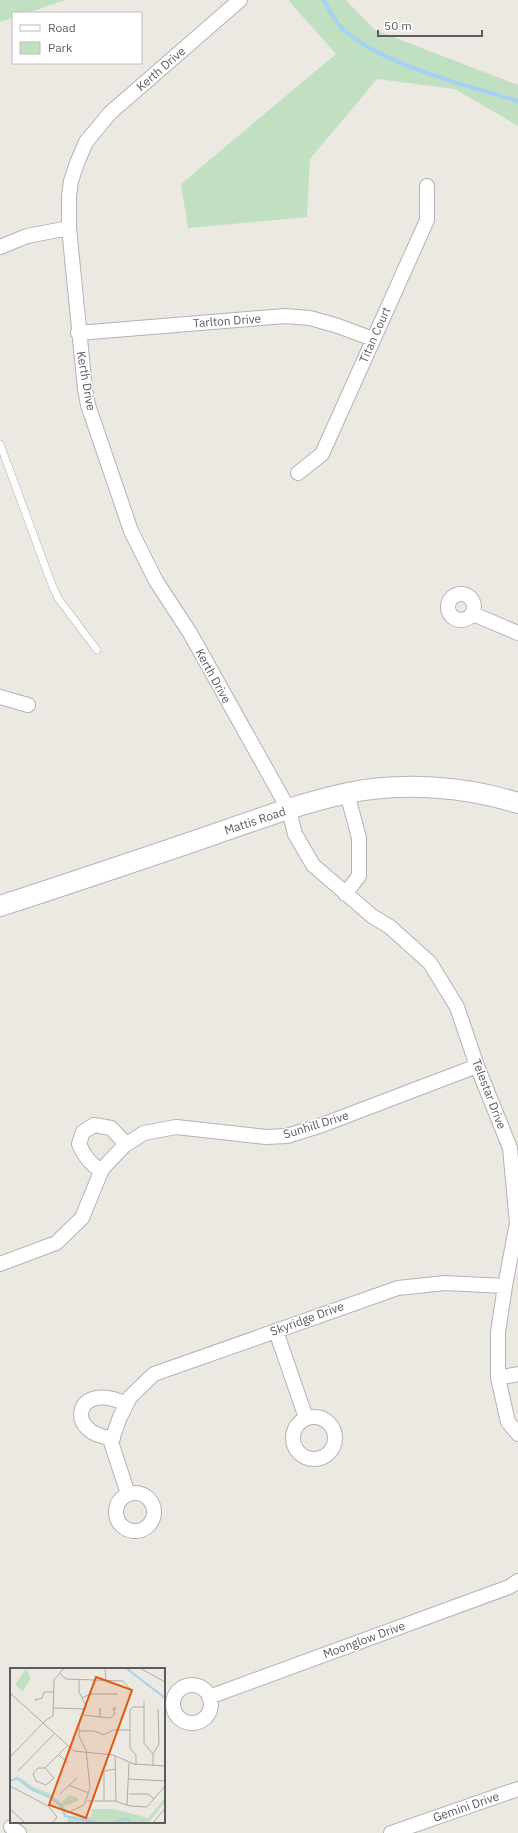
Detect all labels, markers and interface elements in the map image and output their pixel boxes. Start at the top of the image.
legend [12,12,142,64]
scale bar [378,12,482,38]
text: 50 m [384,18,412,33]
text: Road [48,20,76,35]
text: Park [48,40,73,55]
street label: Kerth Drive [133,43,189,94]
street label: Titan Court [356,304,394,365]
street label: Tarlton Drive [192,311,262,330]
street label: Kerth Drive [74,350,99,412]
street label: Kerth Drive [192,646,235,706]
street label: Mattis Road [222,804,287,838]
street label: Telestar Drive [469,1057,510,1131]
street label: Sunhill Drive [281,1107,351,1142]
street label: Skyridge Drive [268,1298,346,1339]
street label: Moonglow Drive [321,1618,407,1661]
inset map [10,1668,165,1823]
street label: Gemini Drive [431,1788,501,1825]

